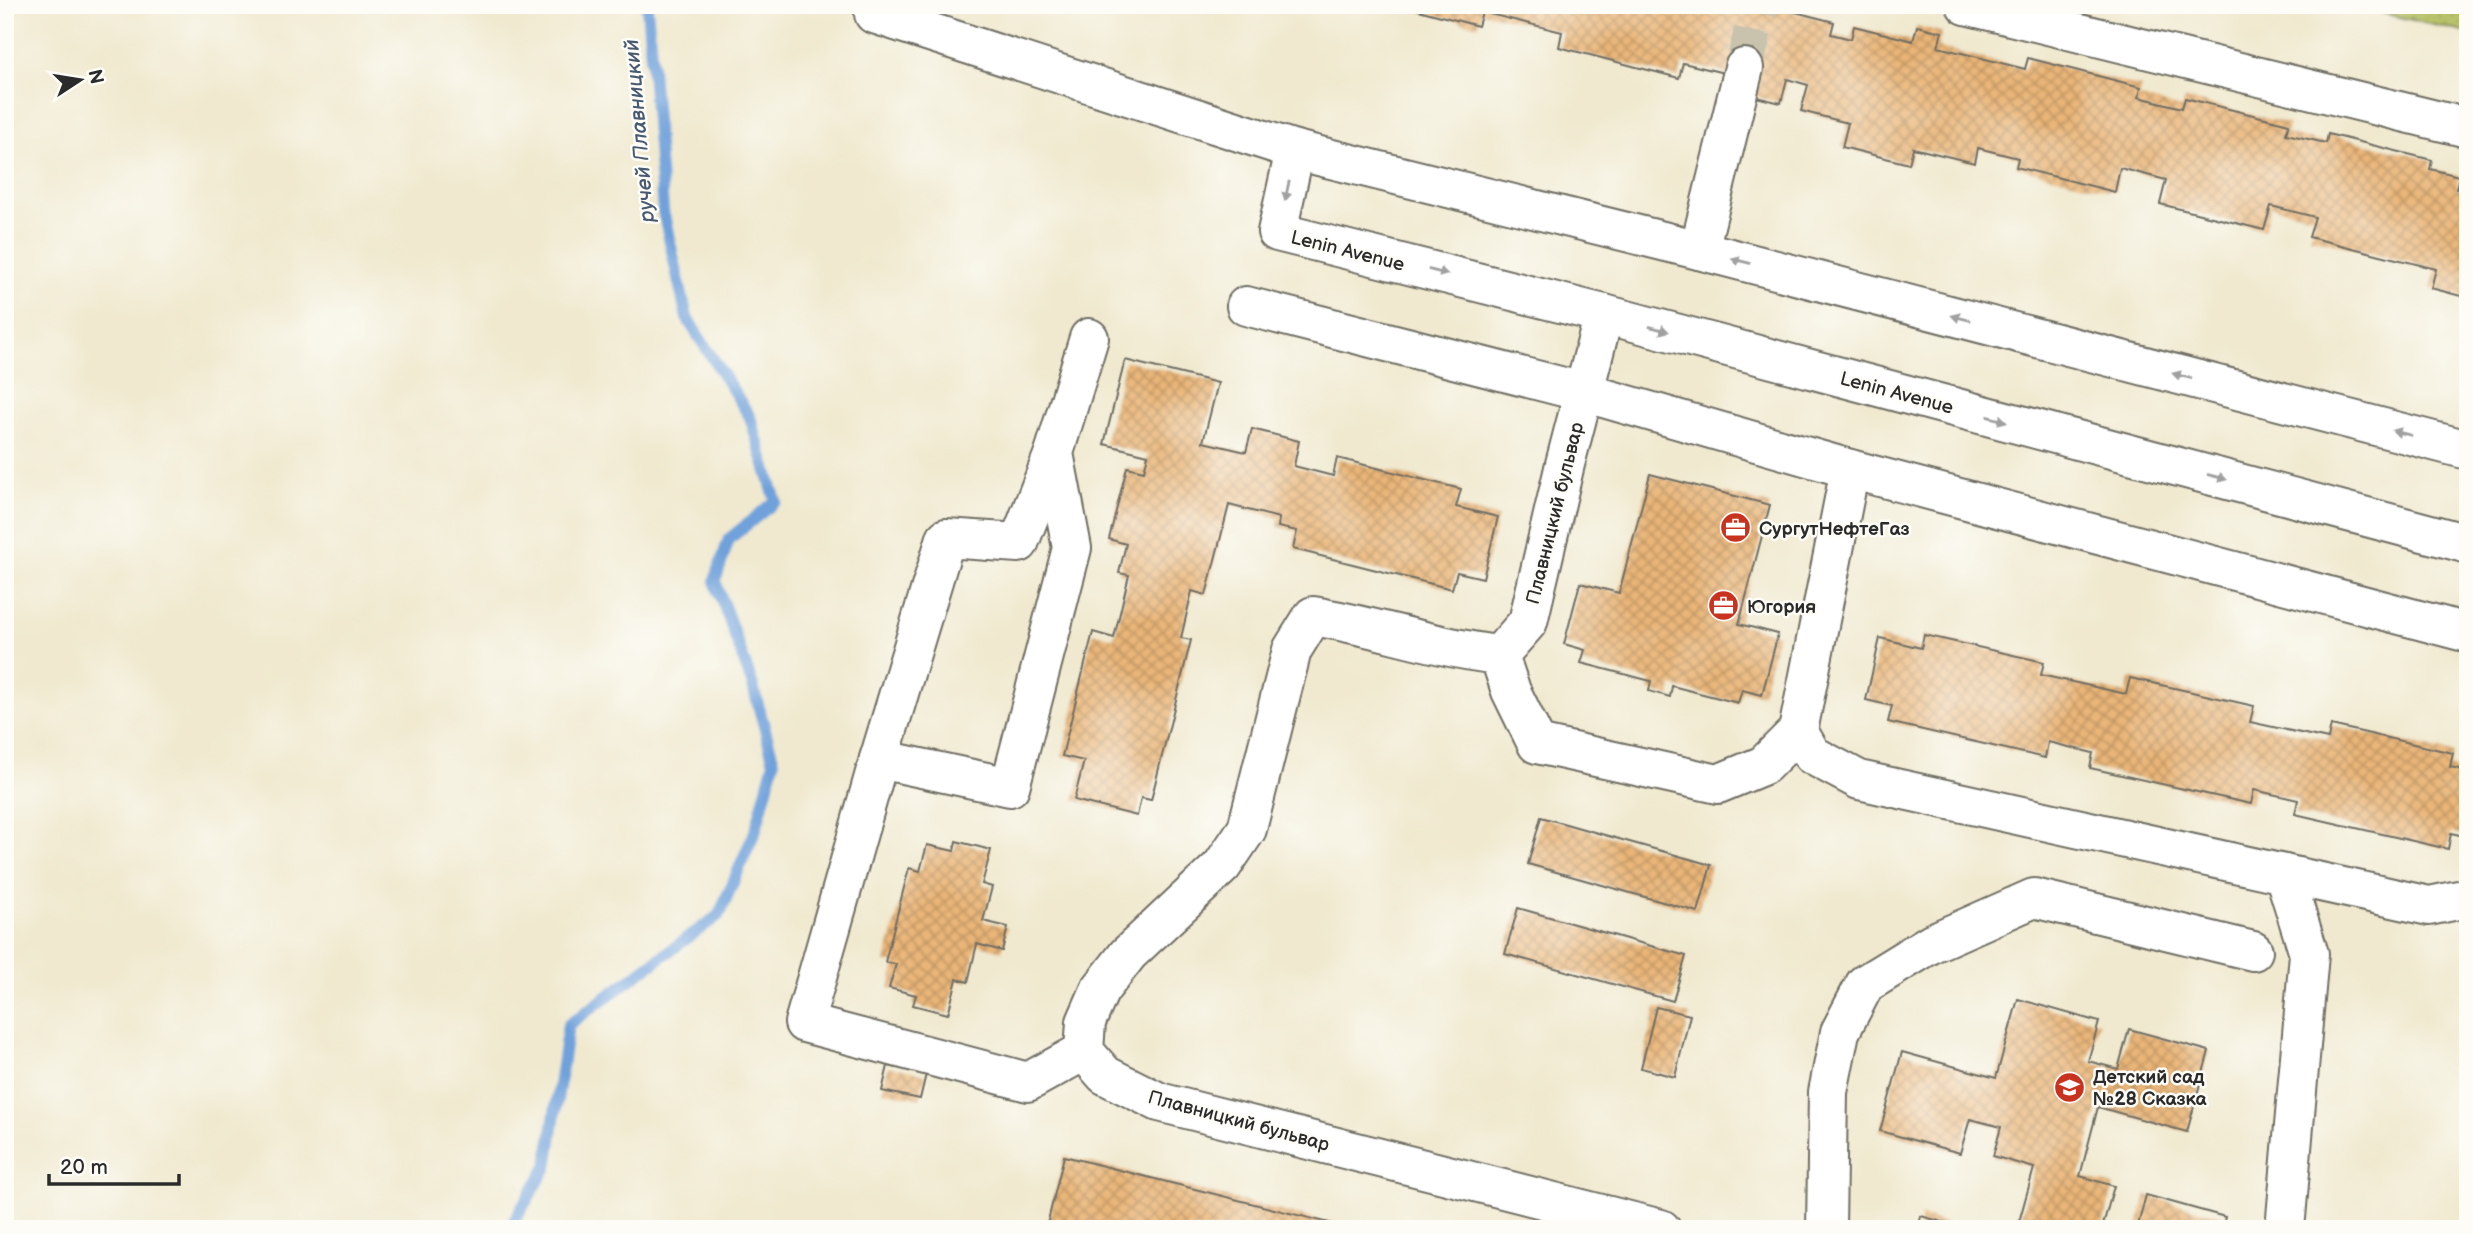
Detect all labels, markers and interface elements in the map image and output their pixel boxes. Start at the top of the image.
water label: ручей Плавницкий [619,38,660,225]
north arrow [46,46,116,116]
text: N [82,67,108,86]
one-way arrow [1281,180,1292,202]
street label: Lenin Avenue [1288,226,1407,277]
one-way arrow [1730,255,1752,266]
one-way arrow [1428,267,1450,278]
one-way arrow [1951,313,1972,323]
one-way arrow [1649,324,1670,334]
street label: Lenin Avenue [1837,367,1956,420]
one-way arrow [2170,370,2192,381]
one-way arrow [1986,414,2008,425]
street label: Плавницкий бульвар [1522,420,1589,607]
one-way arrow [2391,427,2413,438]
one-way arrow [2207,473,2228,483]
office icon: СургутНефтеГаз [1719,511,1753,545]
place label: СургутНефтеГаз [1759,518,1910,541]
office icon: Югория [1707,589,1741,623]
place label: Югория [1747,596,1816,619]
place label: Детский сад №28 Сказка [2093,1066,2208,1111]
school or university icon: Детский сад №28 Сказка [2053,1070,2087,1104]
street label: Плавницкий бульвар [1145,1086,1332,1157]
scale bar [49,1143,178,1187]
text: 20 m [60,1155,108,1180]

